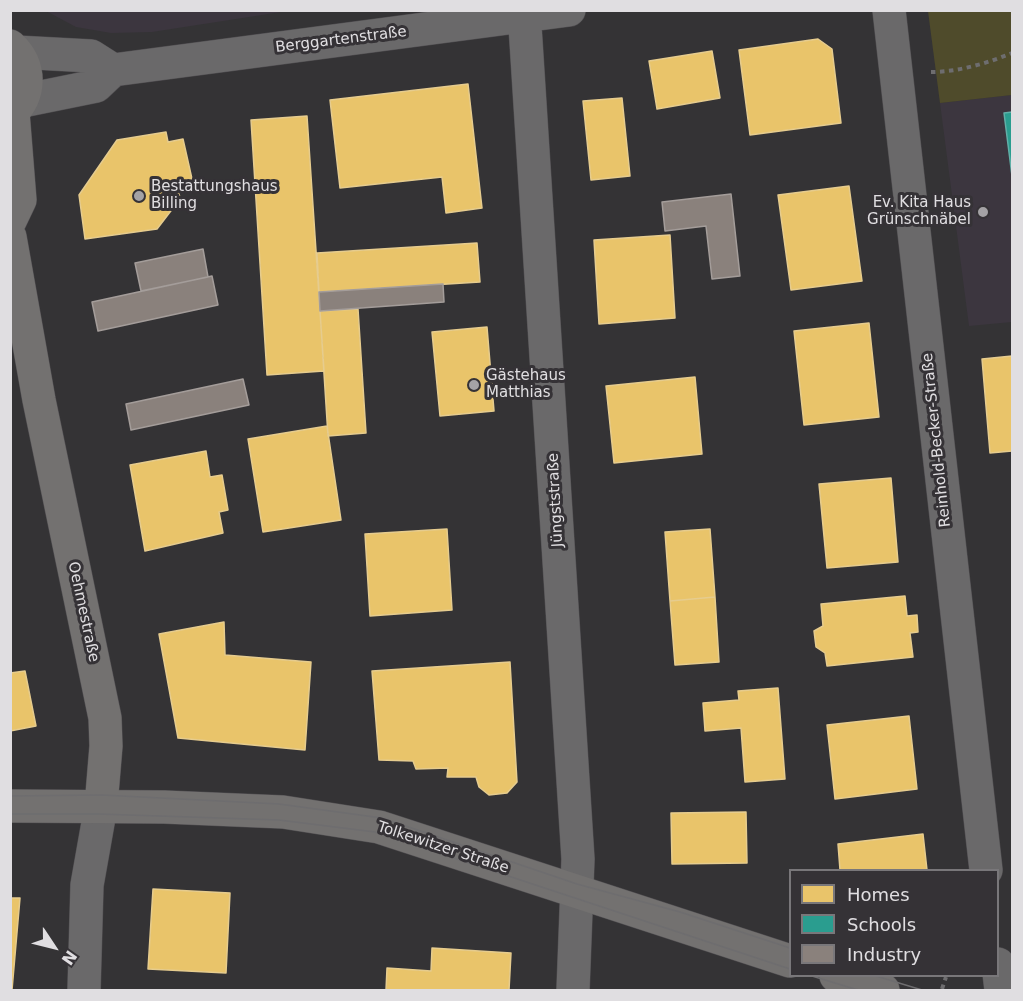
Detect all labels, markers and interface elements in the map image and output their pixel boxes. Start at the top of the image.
street label: Berggartenstraße [274,23,408,57]
place label: Bestattungshaus Billing [151,178,278,213]
marker: Bestattungshaus Billing [132,189,146,203]
place label: Ev. Kita Haus Grünschnäbel [867,194,971,229]
marker: Ev. Kita Haus Grünschnäbel [976,205,990,219]
street label: Reinhold-Becker-Straße [919,352,955,528]
place label: Gästehaus Matthias [486,367,566,402]
marker: Gästehaus Matthias [467,378,481,392]
street label: Jüngststraße [545,452,567,548]
street label: Oehmestraße [64,560,102,664]
street label: Tolkewitzer Straße [375,818,511,878]
legend [789,869,999,977]
text: Homes [847,884,910,905]
text: Schools [847,914,916,935]
north arrow [24,917,84,977]
text: Industry [847,944,921,965]
text: N [58,947,81,969]

